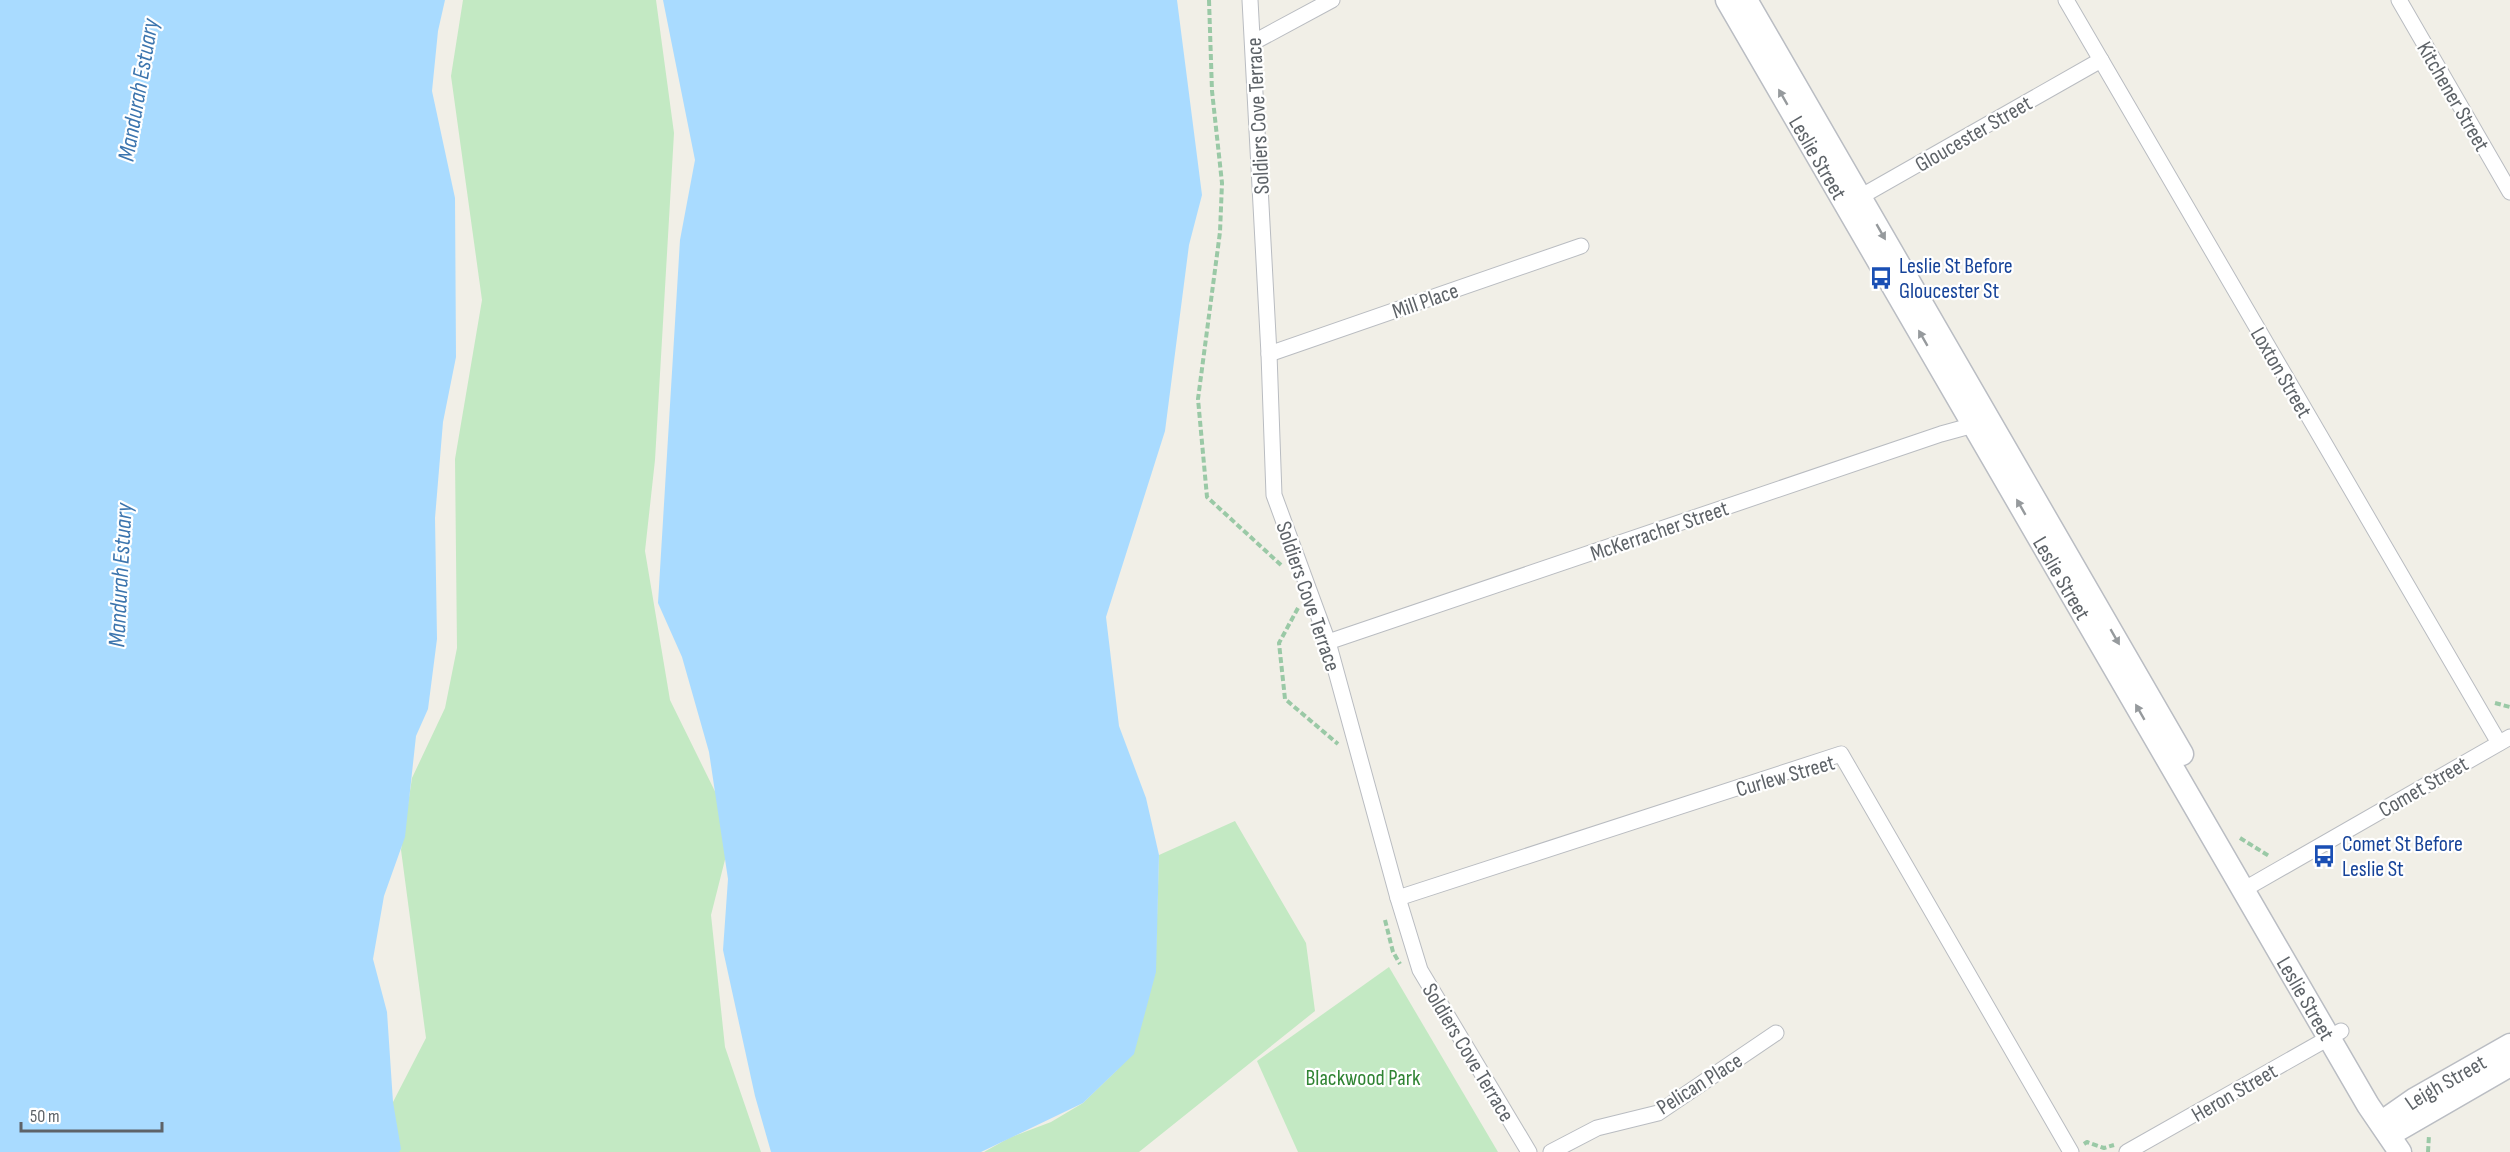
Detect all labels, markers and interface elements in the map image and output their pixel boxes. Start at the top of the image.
water label: Mandurah Estuary [112,16,165,164]
street label: Soldiers Cove Terrace [1241,37,1276,195]
street label: Kitchener Street [2410,37,2495,157]
one-way arrow [1777,89,1788,105]
street label: Gloucester Street [1910,90,2037,179]
street label: Leslie Street [1782,112,1852,205]
one-way arrow [1875,224,1885,241]
place label: Leslie St Before Gloucester St [1899,253,2013,305]
bus stop icon: Leslie St Before Gloucester St [1868,265,1894,291]
street label: Mill Place [1389,278,1462,325]
street label: Loxton Street [2244,323,2318,423]
one-way arrow [1918,329,1928,346]
street label: McKerracher Street [1587,495,1732,568]
one-way arrow [2015,499,2026,515]
water label: Mandurah Estuary [102,501,139,648]
street label: Soldiers Cove Terrace [1269,518,1346,675]
street label: Leslie Street [2026,532,2096,625]
one-way arrow [2110,629,2120,646]
one-way arrow [2134,704,2145,720]
street label: Curlew Street [1733,749,1838,803]
street label: Comet Street [2374,751,2474,824]
place label: Comet St Before Leslie St [2342,831,2463,883]
bus stop icon: Comet St Before Leslie St [2311,843,2337,869]
street label: Leslie Street [2270,952,2340,1046]
street label: Soldiers Cove Terrace [1416,979,1520,1127]
street label: Pelican Place [1652,1047,1748,1121]
street label: Leigh Street [2400,1049,2492,1117]
street label: Heron Street [2187,1058,2283,1129]
park label: Blackwood Park [1306,1065,1421,1092]
scale bar [21,1095,162,1133]
text: 50 m [30,1106,60,1127]

